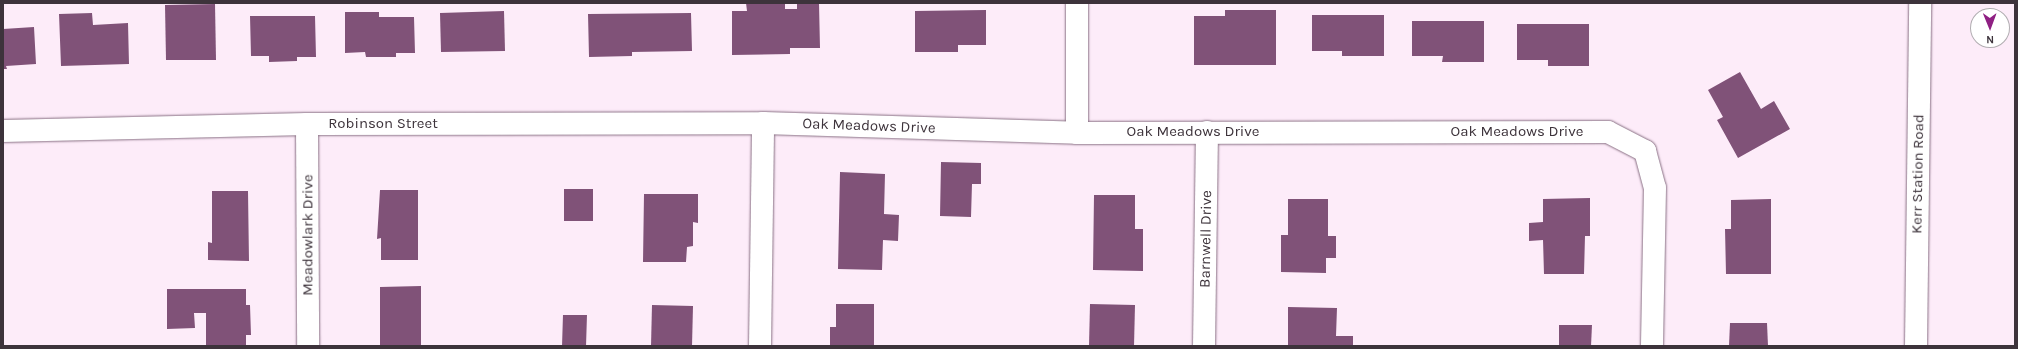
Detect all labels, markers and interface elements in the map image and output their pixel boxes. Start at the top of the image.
north arrow [1970,8,2010,48]
text: N [1986,33,1994,46]
street label: Kerr Station Road [1908,114,1928,234]
street label: Robinson Street [328,115,438,133]
street label: Oak Meadows Drive [802,115,936,137]
street label: Oak Meadows Drive [1126,123,1260,141]
street label: Oak Meadows Drive [1450,123,1584,141]
street label: Meadowlark Drive [299,174,317,296]
street label: Barnwell Drive [1196,190,1216,288]

